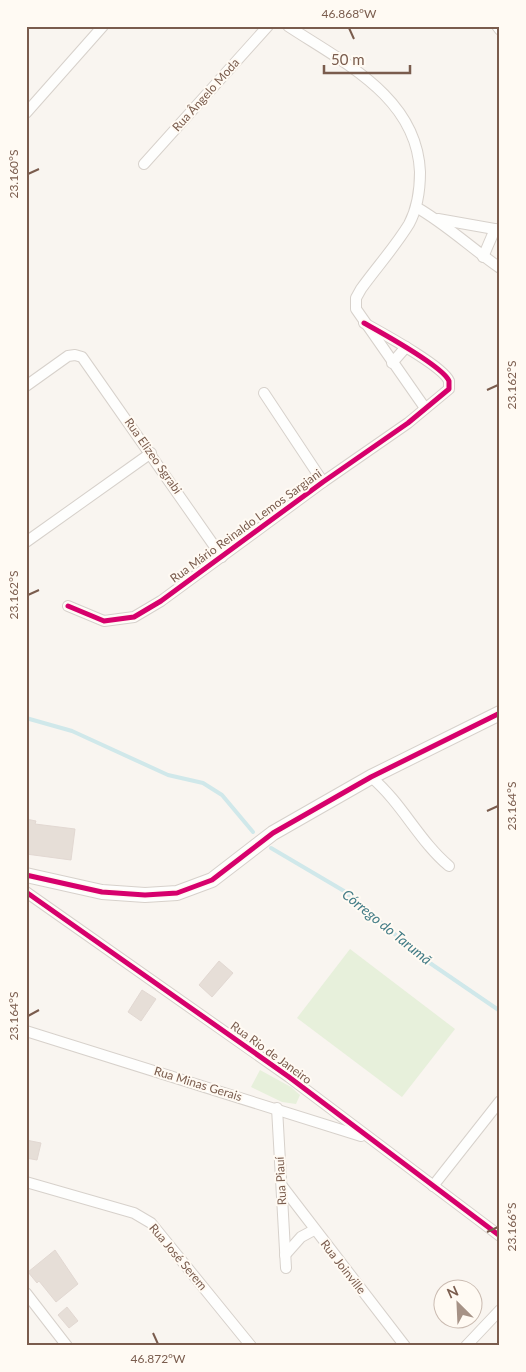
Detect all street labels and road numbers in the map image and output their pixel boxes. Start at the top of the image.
street label: Rua Ângelo Moda [169,55,242,134]
street label: Rua Elizeo Sgrabi [122,415,185,497]
street label: Rua Mário Reinaldo Lemos Sargiani [167,465,325,586]
street label: Rua Rio de Janeiro [228,1018,315,1087]
street label: Rua Minas Gerais [152,1063,244,1104]
street label: Rua Piauí [272,1155,289,1206]
street label: Rua José Serem [146,1220,211,1293]
street label: Rua Joinville [318,1237,369,1297]

